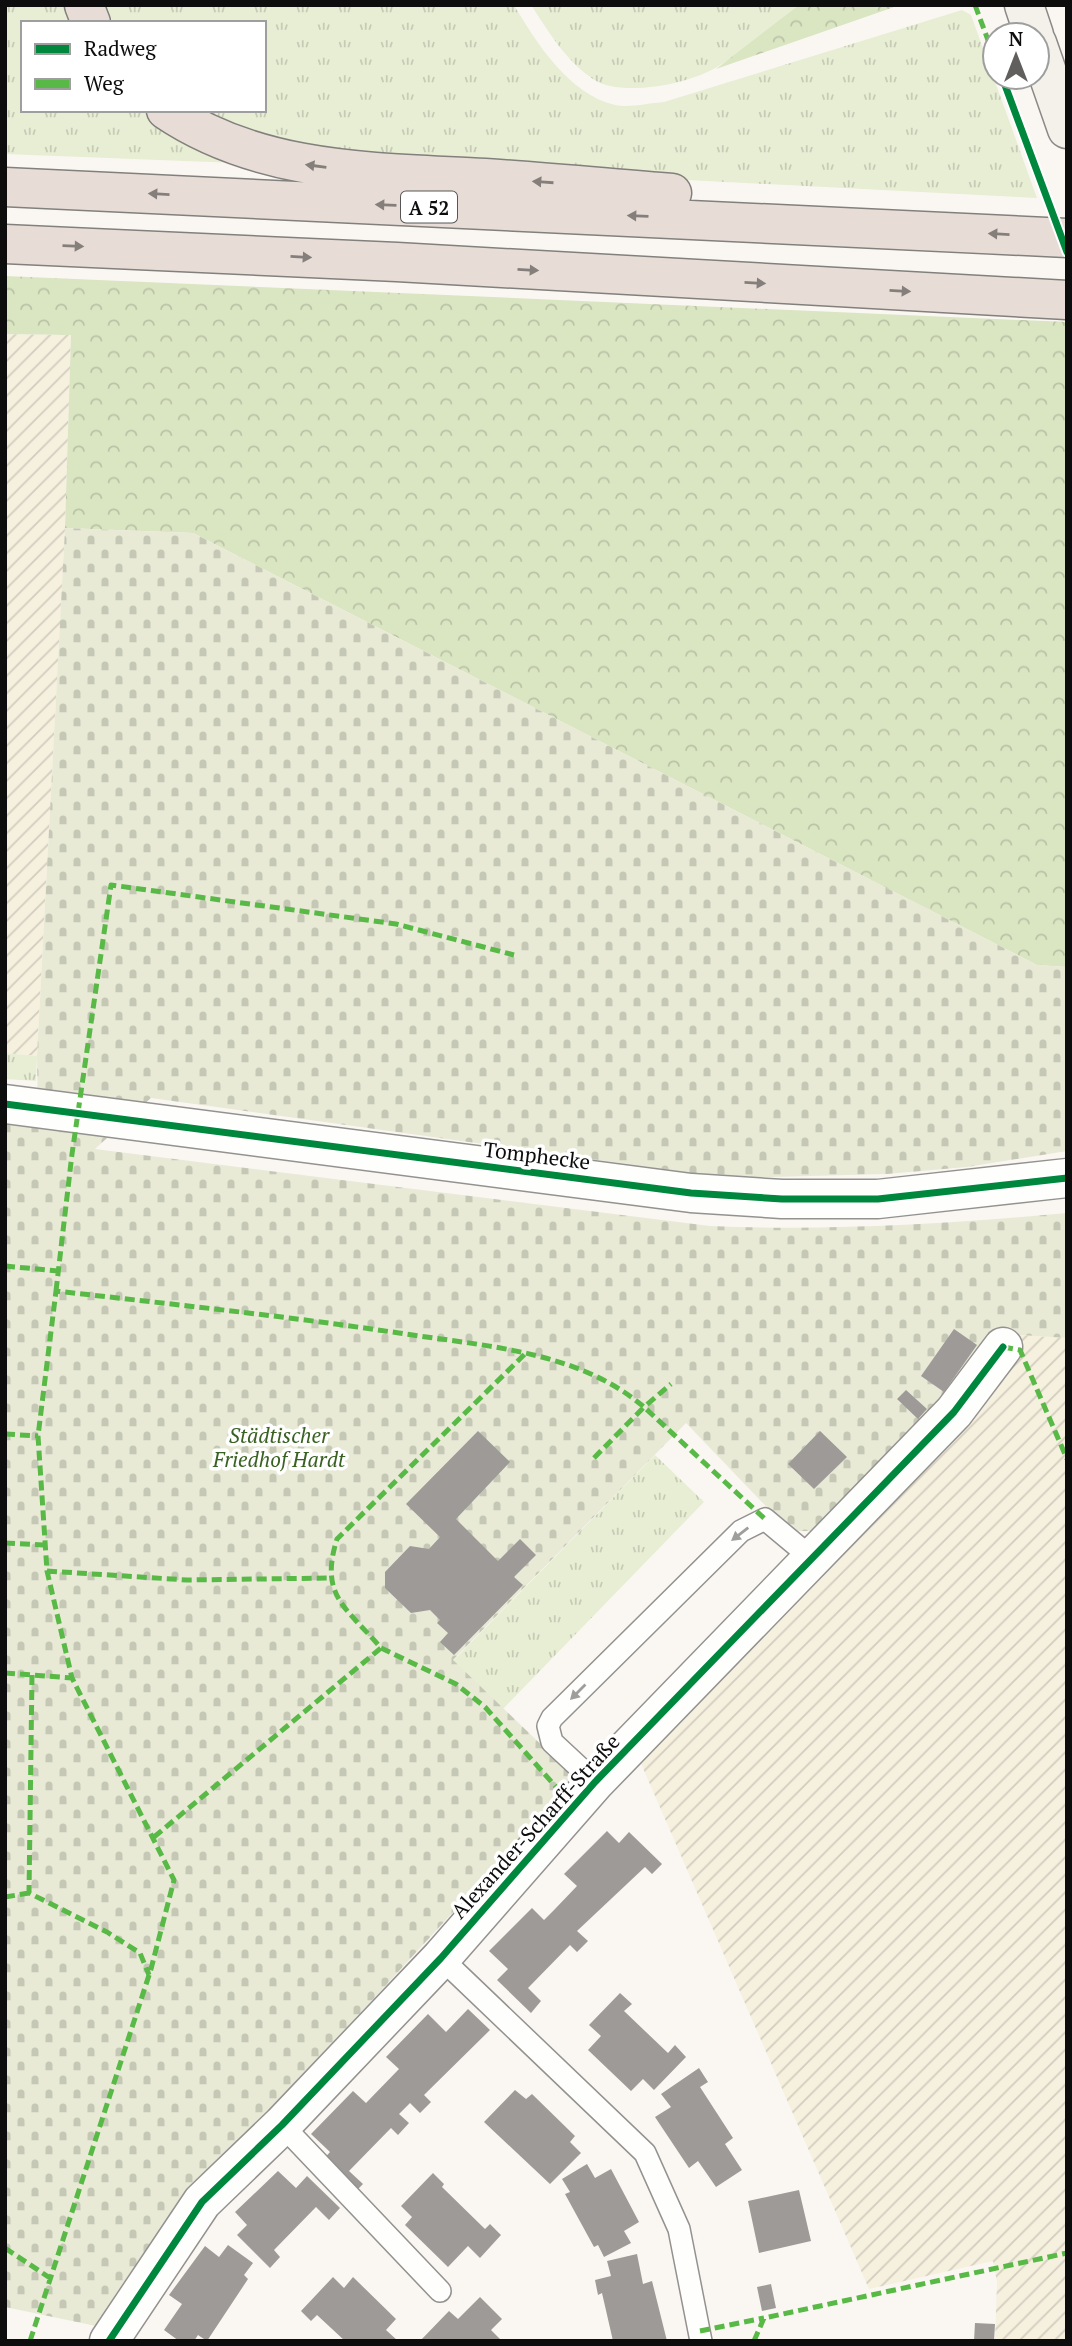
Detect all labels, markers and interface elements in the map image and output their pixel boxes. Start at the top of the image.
legend [21,21,266,112]
north arrow [981,21,1051,91]
text: N [1009,26,1024,51]
text: Radweg [84,34,157,62]
text: Weg [84,69,125,97]
one-way arrow [305,160,327,171]
one-way arrow [532,176,554,187]
one-way arrow [147,189,169,200]
road number: A 52 [401,192,457,223]
one-way arrow [375,200,397,211]
one-way arrow [626,211,648,222]
one-way arrow [987,228,1009,239]
one-way arrow [63,241,85,252]
one-way arrow [290,251,312,262]
one-way arrow [517,264,539,275]
one-way arrow [744,278,766,289]
one-way arrow [889,286,911,297]
street label: Tomphecke [482,1135,592,1175]
park label: Städtischer Friedhof Hardt [212,1421,346,1473]
one-way arrow [732,1526,750,1541]
one-way arrow [569,1684,586,1701]
street label: Alexander-Scharff-Straße [444,1728,626,1924]

